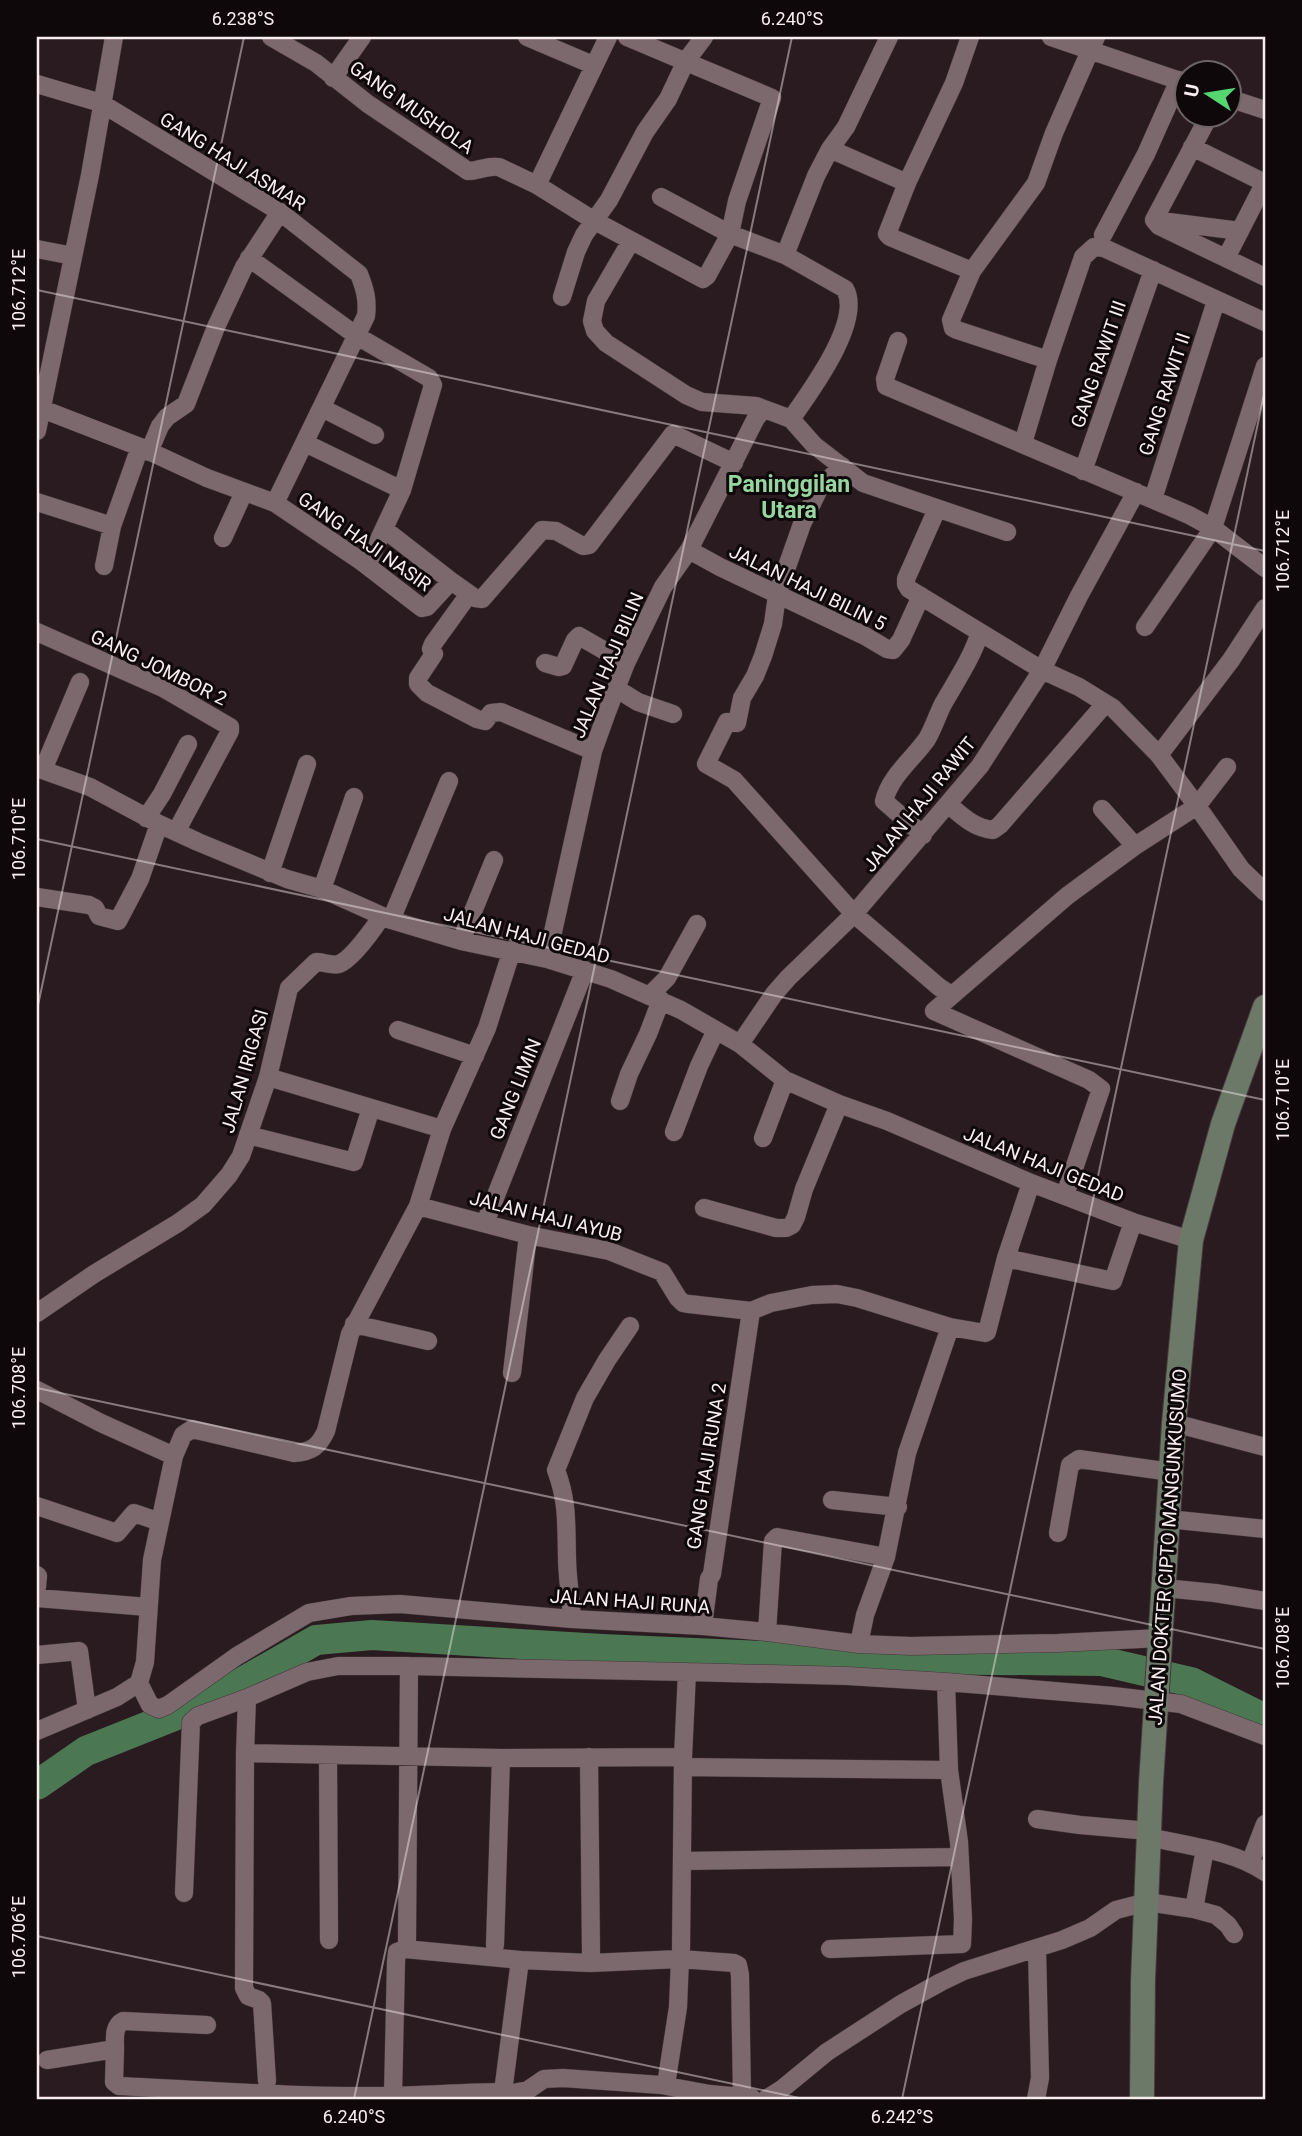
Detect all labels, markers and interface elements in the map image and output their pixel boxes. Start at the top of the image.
text: 6.238°S [212,8,275,29]
text: 6.240°S [761,8,824,29]
street label: GANG MUSHOLA [345,56,479,159]
north arrow [1172,60,1242,130]
text: U [1179,82,1204,99]
street label: GANG HAJI ASMAR [156,107,310,216]
text: 106.712°E [8,249,29,331]
street label: GANG RAWIT III [1066,298,1131,431]
street label: GANG RAWIT II [1134,330,1195,458]
district label: Paninggilan Utara [728,471,850,524]
street label: GANG HAJI NASIR [294,487,436,596]
text: 106.712°E [1272,510,1293,592]
street label: JALAN HAJI BILIN 5 [726,540,890,635]
street label: JALAN HAJI BILIN [566,589,649,742]
street label: GANG JOMBOR 2 [87,625,231,710]
street label: JALAN HAJI RAWIT [858,732,981,876]
text: 106.710°E [8,798,29,880]
street label: JALAN HAJI GEDAD [441,902,612,969]
street label: JALAN IRIGASI [216,1007,273,1136]
street label: GANG LIMIN [485,1035,546,1143]
text: 106.710°E [1272,1059,1293,1141]
street label: JALAN HAJI GEDAD [960,1122,1127,1207]
street label: JALAN HAJI AYUB [467,1186,625,1247]
text: 106.708°E [8,1347,29,1429]
street label: JALAN DOKTER CIPTO MANGUNKUSUMO [1144,1368,1191,1726]
street label: GANG HAJI RUNA 2 [682,1381,731,1551]
street label: JALAN HAJI RUNA [549,1584,711,1619]
text: 106.708°E [1272,1607,1293,1689]
text: 106.706°E [8,1896,29,1978]
text: 6.240°S [323,2106,386,2127]
text: 6.242°S [871,2106,934,2127]

